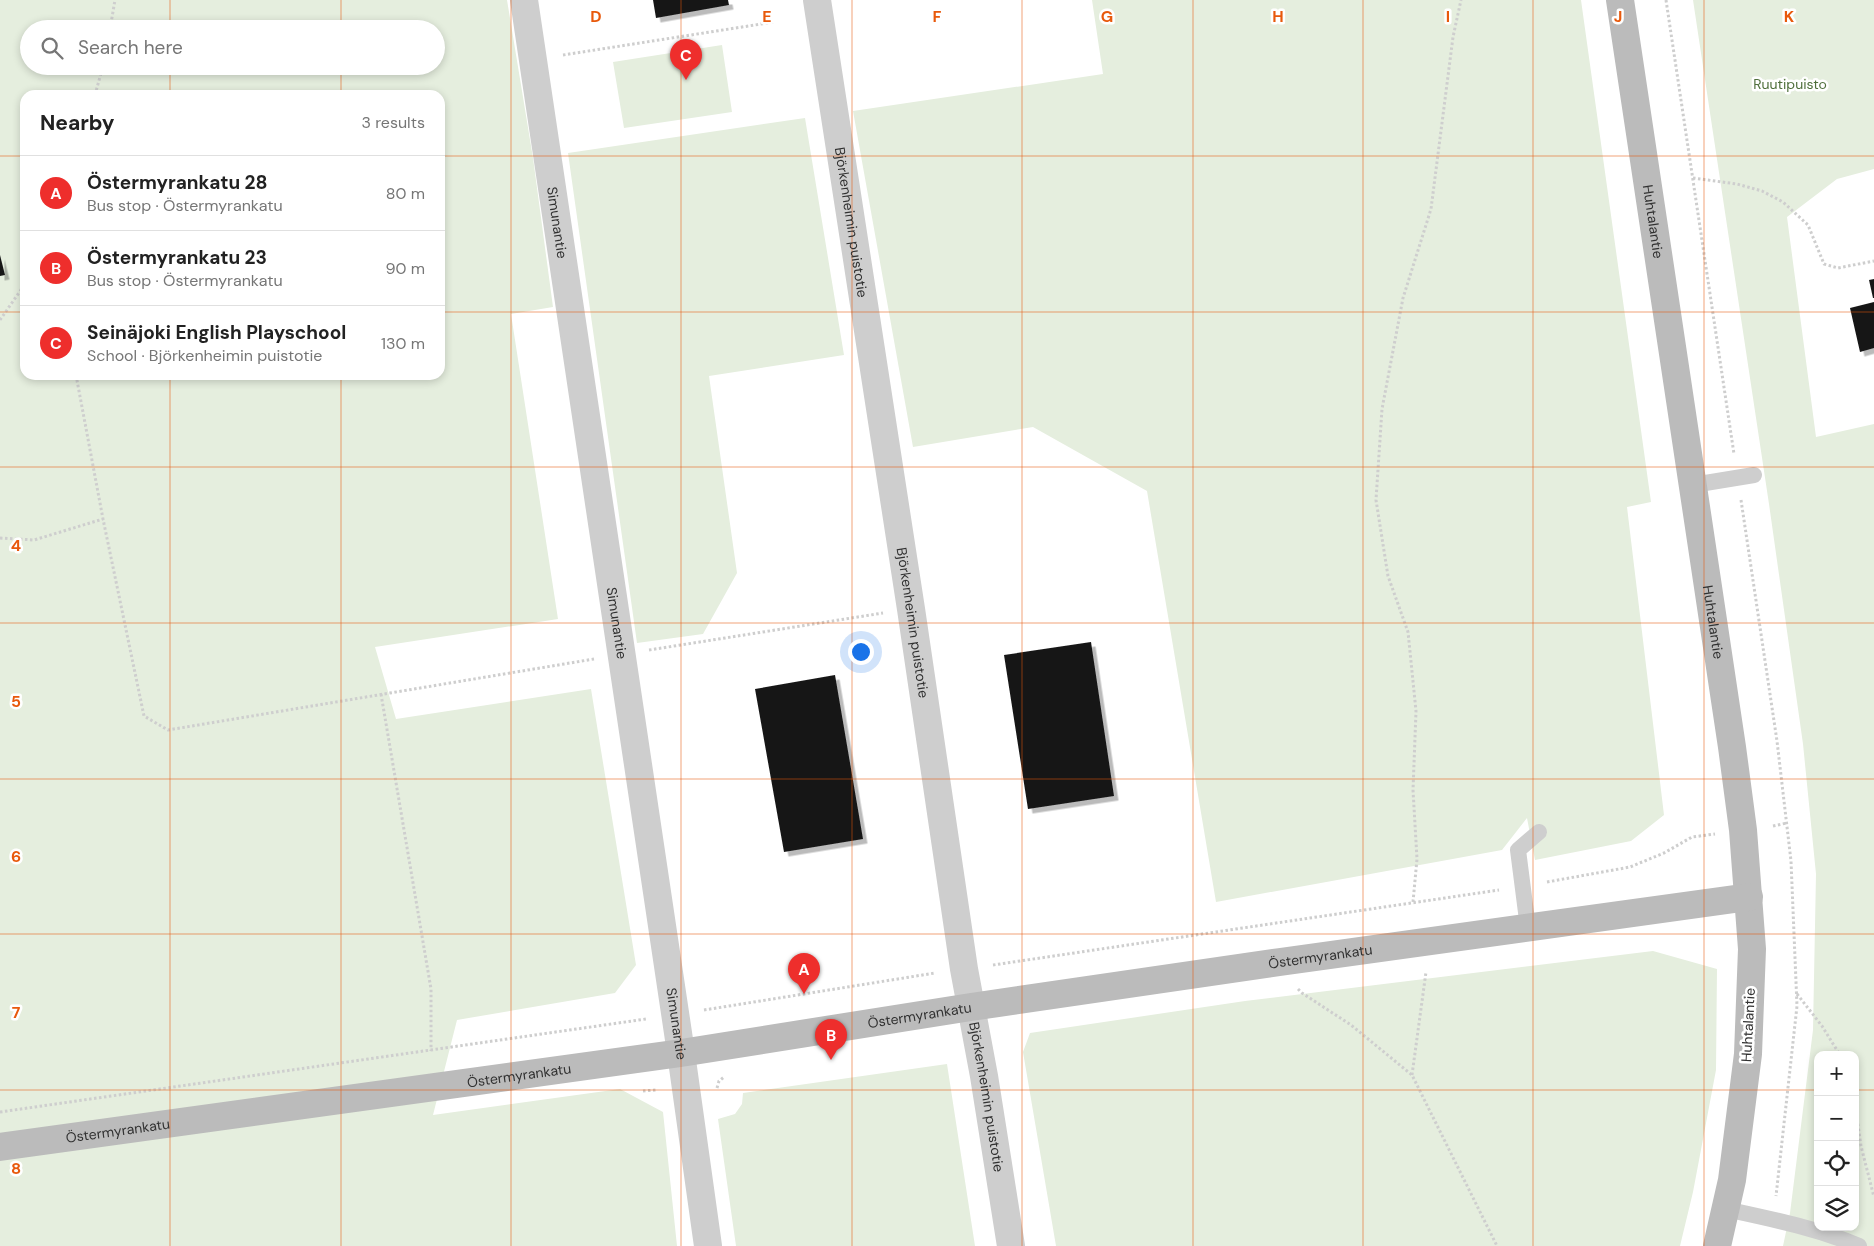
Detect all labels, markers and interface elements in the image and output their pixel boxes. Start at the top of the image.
text: D [590,6,602,27]
text: E [762,6,772,27]
text: F [933,6,942,27]
text: G [1101,6,1113,27]
text: H [1272,6,1284,27]
text: I [1446,6,1450,27]
text: J [1614,6,1622,27]
text: K [1784,6,1795,27]
search box [20,20,445,75]
icon: search [38,34,66,62]
text: Search here [78,35,183,60]
pin: C [670,39,702,80]
park label: Ruutipuisto [1753,75,1827,93]
text: Nearby [40,109,114,137]
text: 3 results [362,112,425,133]
street label: Björkenheimin puistotie [831,146,872,299]
text: Östermyrankatu 28 [87,170,267,195]
text: A [50,183,62,204]
text: 80 m [386,183,425,204]
street label: Huhtalantie [1639,183,1668,260]
street label: Simunantie [543,185,571,260]
text: Bus stop · Östermyrankatu [87,195,283,216]
text: Östermyrankatu 23 [87,245,267,270]
text: B [51,258,61,279]
text: 90 m [385,258,425,279]
text: Bus stop · Östermyrankatu [87,270,283,291]
text: Seinäjoki English Playschool [87,320,346,345]
text: C [50,333,62,354]
text: 130 m [381,333,425,354]
text: School · Björkenheimin puistotie [87,345,322,366]
text: 4 [11,535,21,556]
street label: Björkenheimin puistotie [893,546,933,699]
street label: Huhtalantie [1699,584,1728,660]
street label: Simunantie [603,586,631,660]
your location [848,639,874,665]
text: 5 [11,691,21,712]
text: 6 [11,846,21,867]
street label: Östermyrankatu [1267,940,1373,973]
pin: A [788,953,820,994]
street label: Simunantie [662,986,691,1061]
street label: Huhtalantie [1737,987,1759,1063]
street label: Östermyrankatu [866,998,973,1032]
text: 7 [12,1002,21,1023]
pin: B [815,1019,847,1060]
street label: Björkenheimin puistotie [965,1020,1008,1173]
map controls [1814,1051,1859,1231]
button: + [1814,1051,1859,1096]
street label: Östermyrankatu [466,1059,572,1091]
button: − [1814,1096,1859,1141]
street label: Östermyrankatu [65,1115,171,1147]
button: locate [1814,1141,1859,1186]
text: 8 [11,1158,21,1179]
button: layers [1814,1186,1859,1231]

